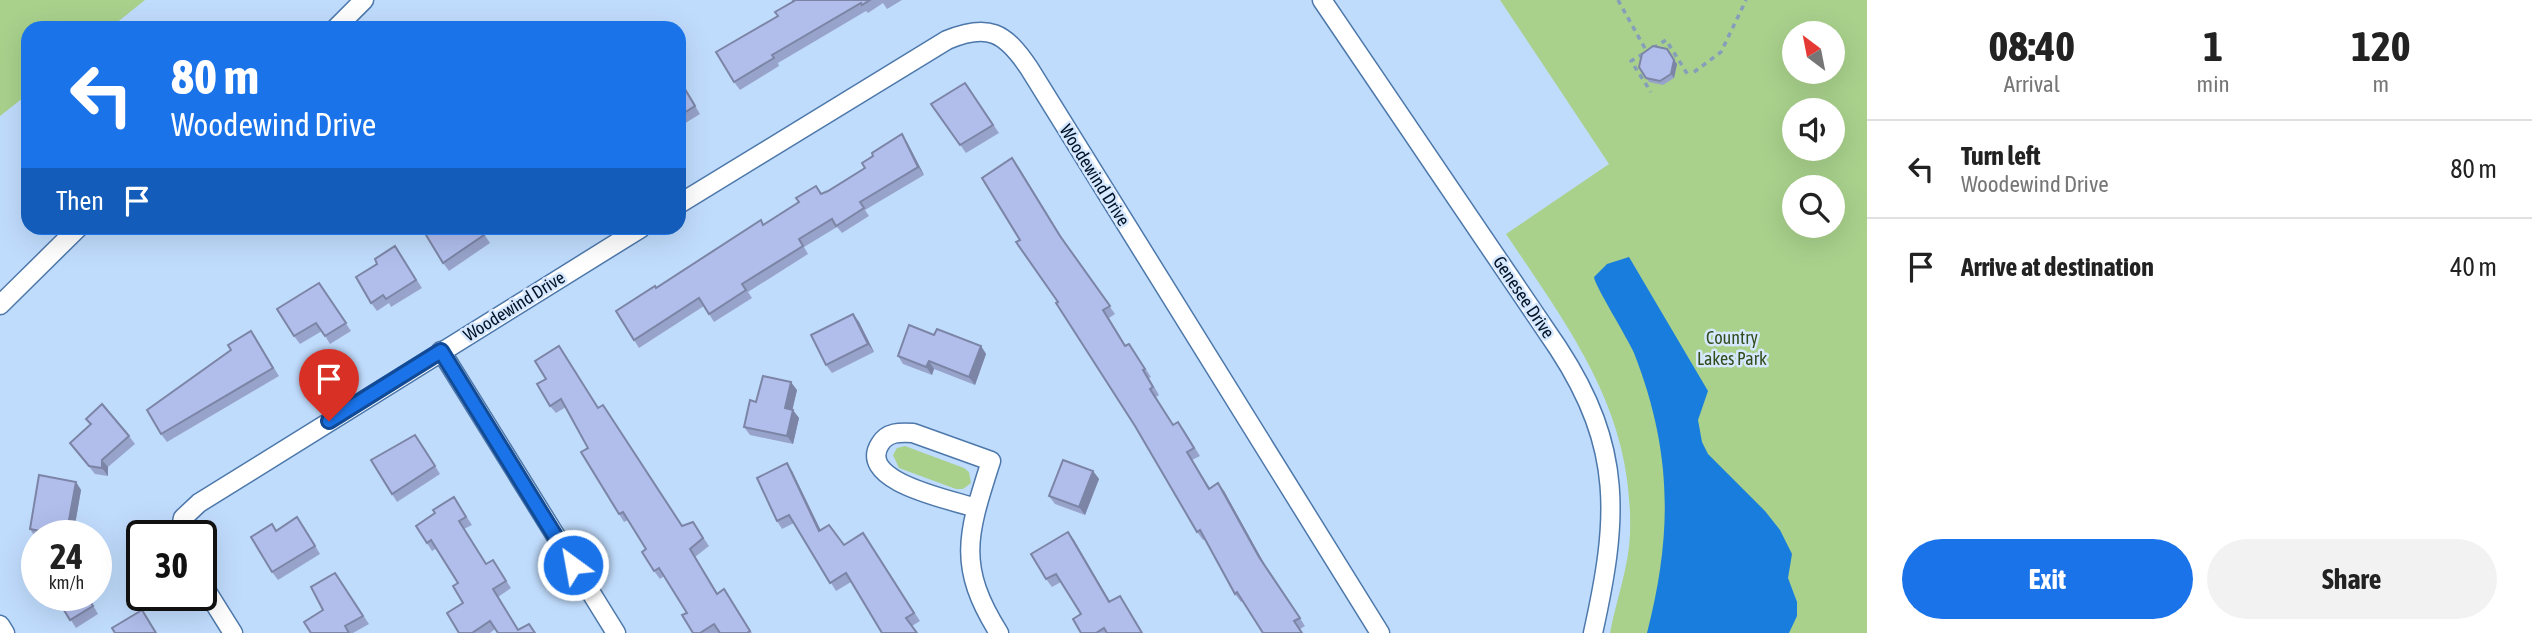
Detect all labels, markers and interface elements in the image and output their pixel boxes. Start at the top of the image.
north arrow [1782,21,1844,84]
map controls [1782,21,1845,238]
text: 08:40 [1989,22,2075,70]
text: 1 [2203,22,2223,70]
text: 120 [2351,22,2410,70]
text: 80 m [171,48,259,104]
icon: left [56,49,147,140]
text: Arrival [2004,71,2060,97]
text: min [2197,71,2230,97]
text: m [2373,71,2389,97]
button: sound [1782,98,1845,161]
text: Woodewind Drive [171,106,376,143]
street label: Woodewind Drive [1055,120,1135,230]
text: Turn left [1961,141,2041,171]
icon: left [1902,150,1940,188]
text: 80 m [2450,154,2497,184]
text: Woodewind Drive [1961,171,2109,197]
button: search [1782,175,1845,238]
icon: arrive [118,182,156,220]
text: Then [56,186,104,216]
icon: arrive [1902,248,1940,286]
street label: Genesee Drive [1489,252,1559,342]
text: Arrive at destination [1961,252,2154,282]
text: 40 m [2450,252,2497,282]
street label: Woodewind Drive [459,266,569,346]
park label: Country Lakes Park [1697,327,1767,369]
pin [299,349,359,421]
icon: arrive [310,360,348,398]
speed limit sign: 30 [126,520,217,611]
position arrow [536,528,610,602]
text: 24 [50,536,83,576]
button: Exit [1902,539,2193,619]
button: Share [2207,539,2497,619]
text: km/h [49,572,84,593]

